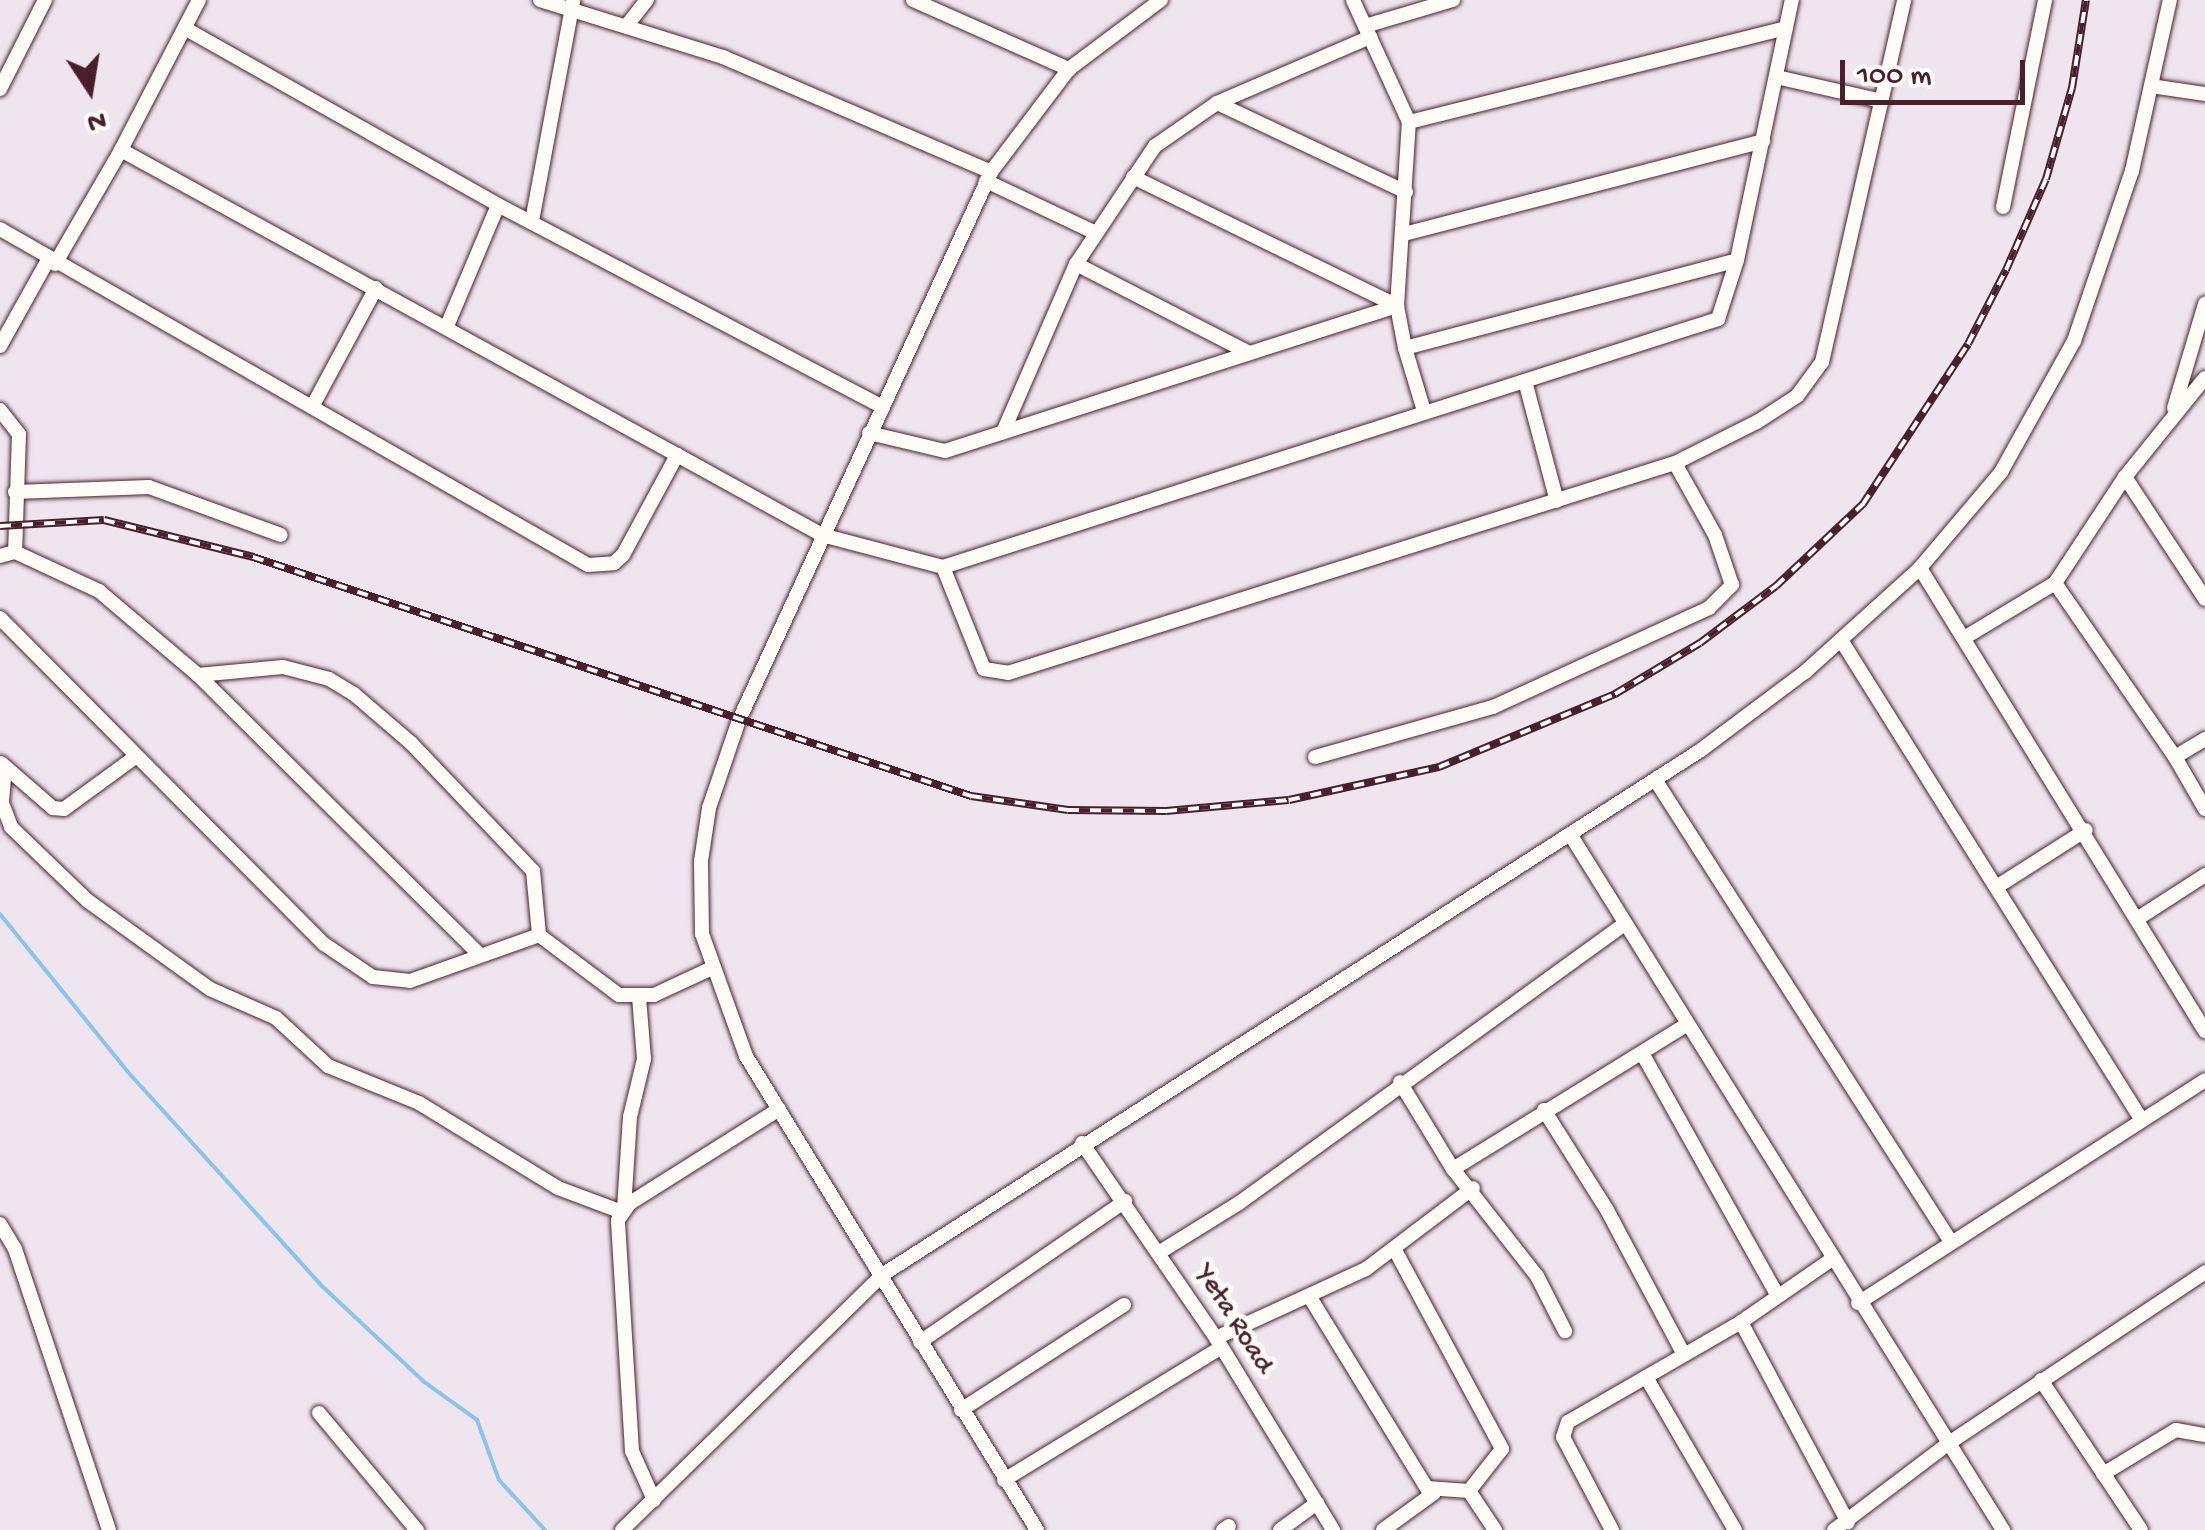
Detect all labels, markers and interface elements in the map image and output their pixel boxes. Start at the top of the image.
north arrow [40,40,140,140]
scale bar [1845,40,2030,102]
text: 100 m [1857,60,1932,95]
text: N [84,102,109,138]
street label: Yeta Road [1186,1259,1280,1381]

